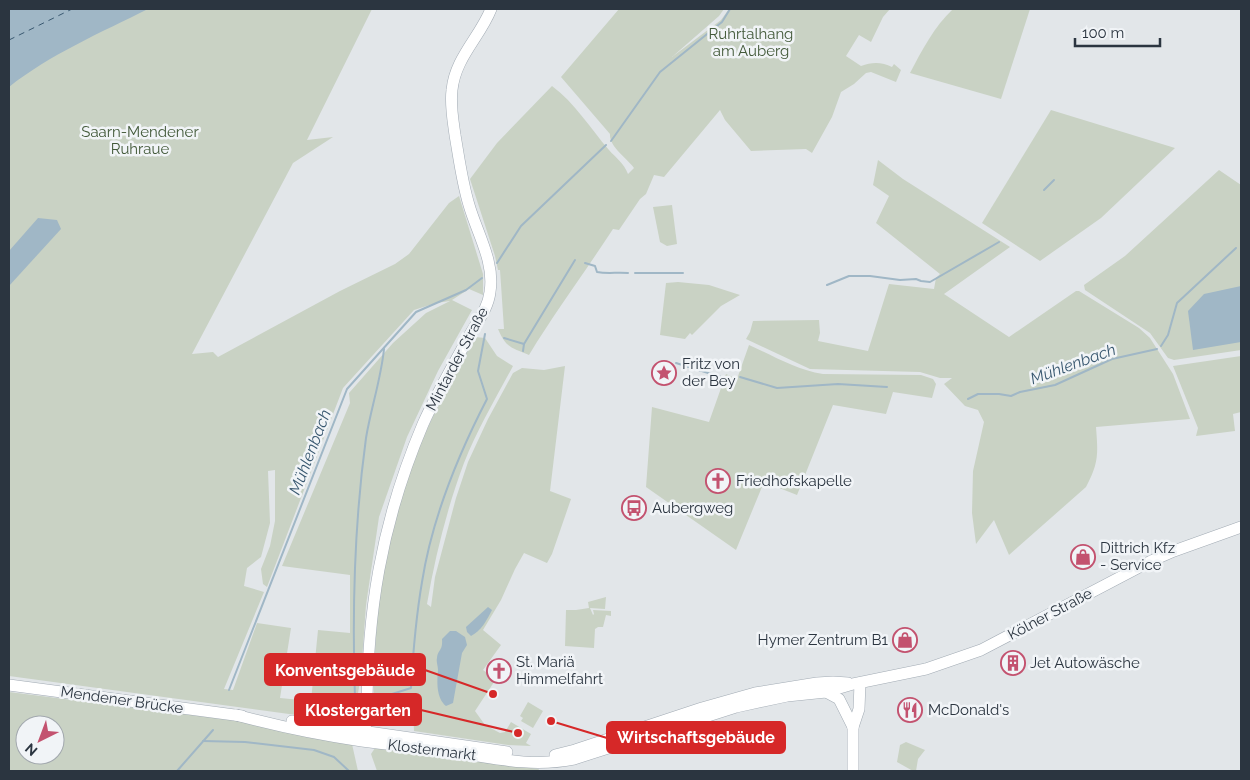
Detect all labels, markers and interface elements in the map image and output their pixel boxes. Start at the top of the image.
scale bar [1075,15,1160,47]
text: 100 m [1082,24,1124,42]
park label: Ruhrtalhang am Auberg [709,25,793,60]
park label: Saarn-Mendener Ruhraue [81,123,199,158]
street label: Mintarder Straße [422,304,492,414]
water label: Mühlenbach [1028,340,1118,388]
place label: Fritz von der Bey [682,355,740,390]
place icon: Fritz von der Bey [651,360,677,386]
water label: Mühlenbach [285,407,335,497]
church icon: Friedhofskapelle [705,468,731,494]
place label: Friedhofskapelle [736,472,852,490]
bus stop icon: Aubergweg [621,495,647,521]
place label: Aubergweg [652,499,733,517]
place label: Dittrich Kfz - Service [1100,539,1175,574]
shop icon: Dittrich Kfz - Service [1070,544,1096,570]
street label: Kölner Straße [1005,584,1095,644]
shop icon: Hymer Zentrum B1 [892,627,918,653]
place label: Hymer Zentrum B1 [758,631,889,649]
building icon: Jet Autowäsche [1000,650,1026,676]
place label: St. Mariä Himmelfahrt [516,653,603,688]
callout: Konventsgebäude [265,654,425,685]
place label: Jet Autowäsche [1030,654,1140,672]
church icon: St. Mariä Himmelfahrt [486,658,512,684]
text: Konventsgebäude [275,661,415,680]
street label: Mendener Brücke [59,682,185,718]
callout: Klostergarten [295,694,421,725]
restaurant icon: McDonald's [897,697,923,723]
text: Klostergarten [305,701,411,720]
place label: McDonald's [928,701,1009,719]
north arrow [15,715,65,765]
callout: Wirtschaftsgebäude [607,722,785,753]
text: Wirtschaftsgebäude [617,728,775,747]
street label: Klostermarkt [387,736,477,764]
text: N [22,740,41,759]

